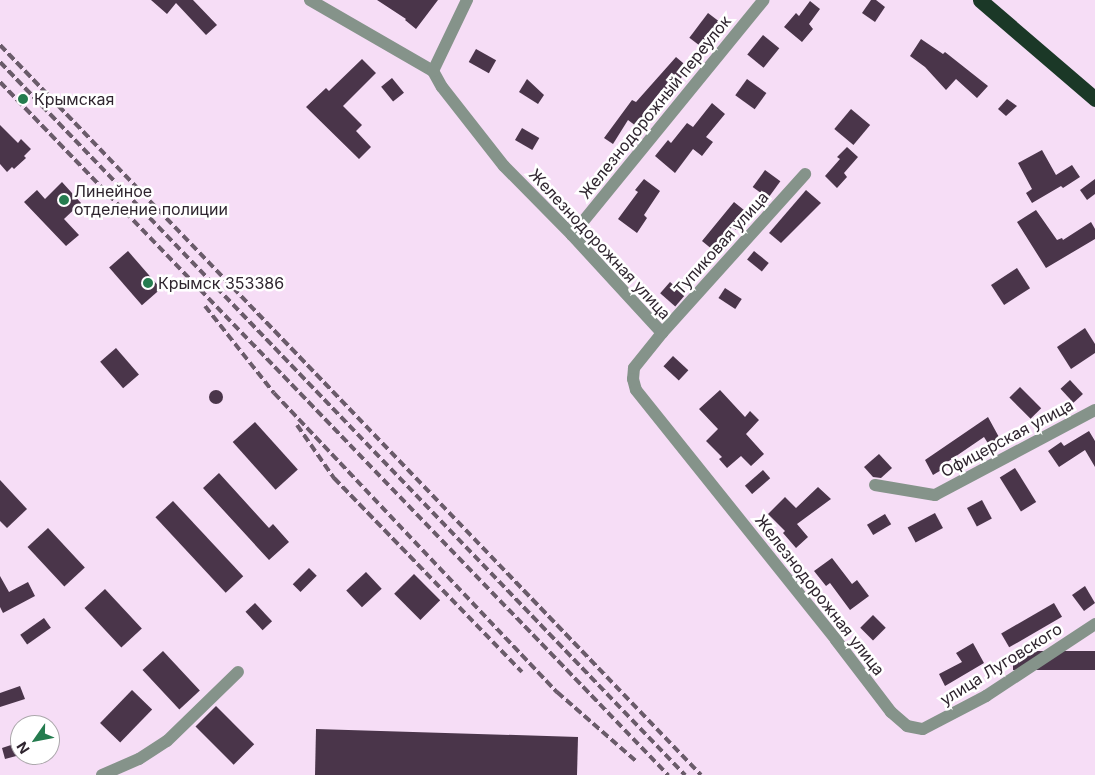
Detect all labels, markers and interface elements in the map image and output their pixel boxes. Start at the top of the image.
street label: Железнодорожный переулок [575,12,735,202]
place label: Крымская [34,89,114,109]
marker: Крымская [16,92,30,106]
street label: Железнодорожная улица [525,165,675,323]
place label: Линейное отделение полиции [74,181,228,219]
street label: Тупиковая улица [670,188,772,298]
marker: Линейное отделение полиции [58,194,70,206]
place label: Крымск 353386 [158,273,284,293]
marker: Крымск 353386 [142,277,154,289]
street label: Офицерская улица [938,395,1076,481]
street label: Железнодорожная улица [751,511,889,679]
street label: улица Луговского [937,619,1065,709]
north arrow [10,715,60,765]
text: N [13,739,33,757]

